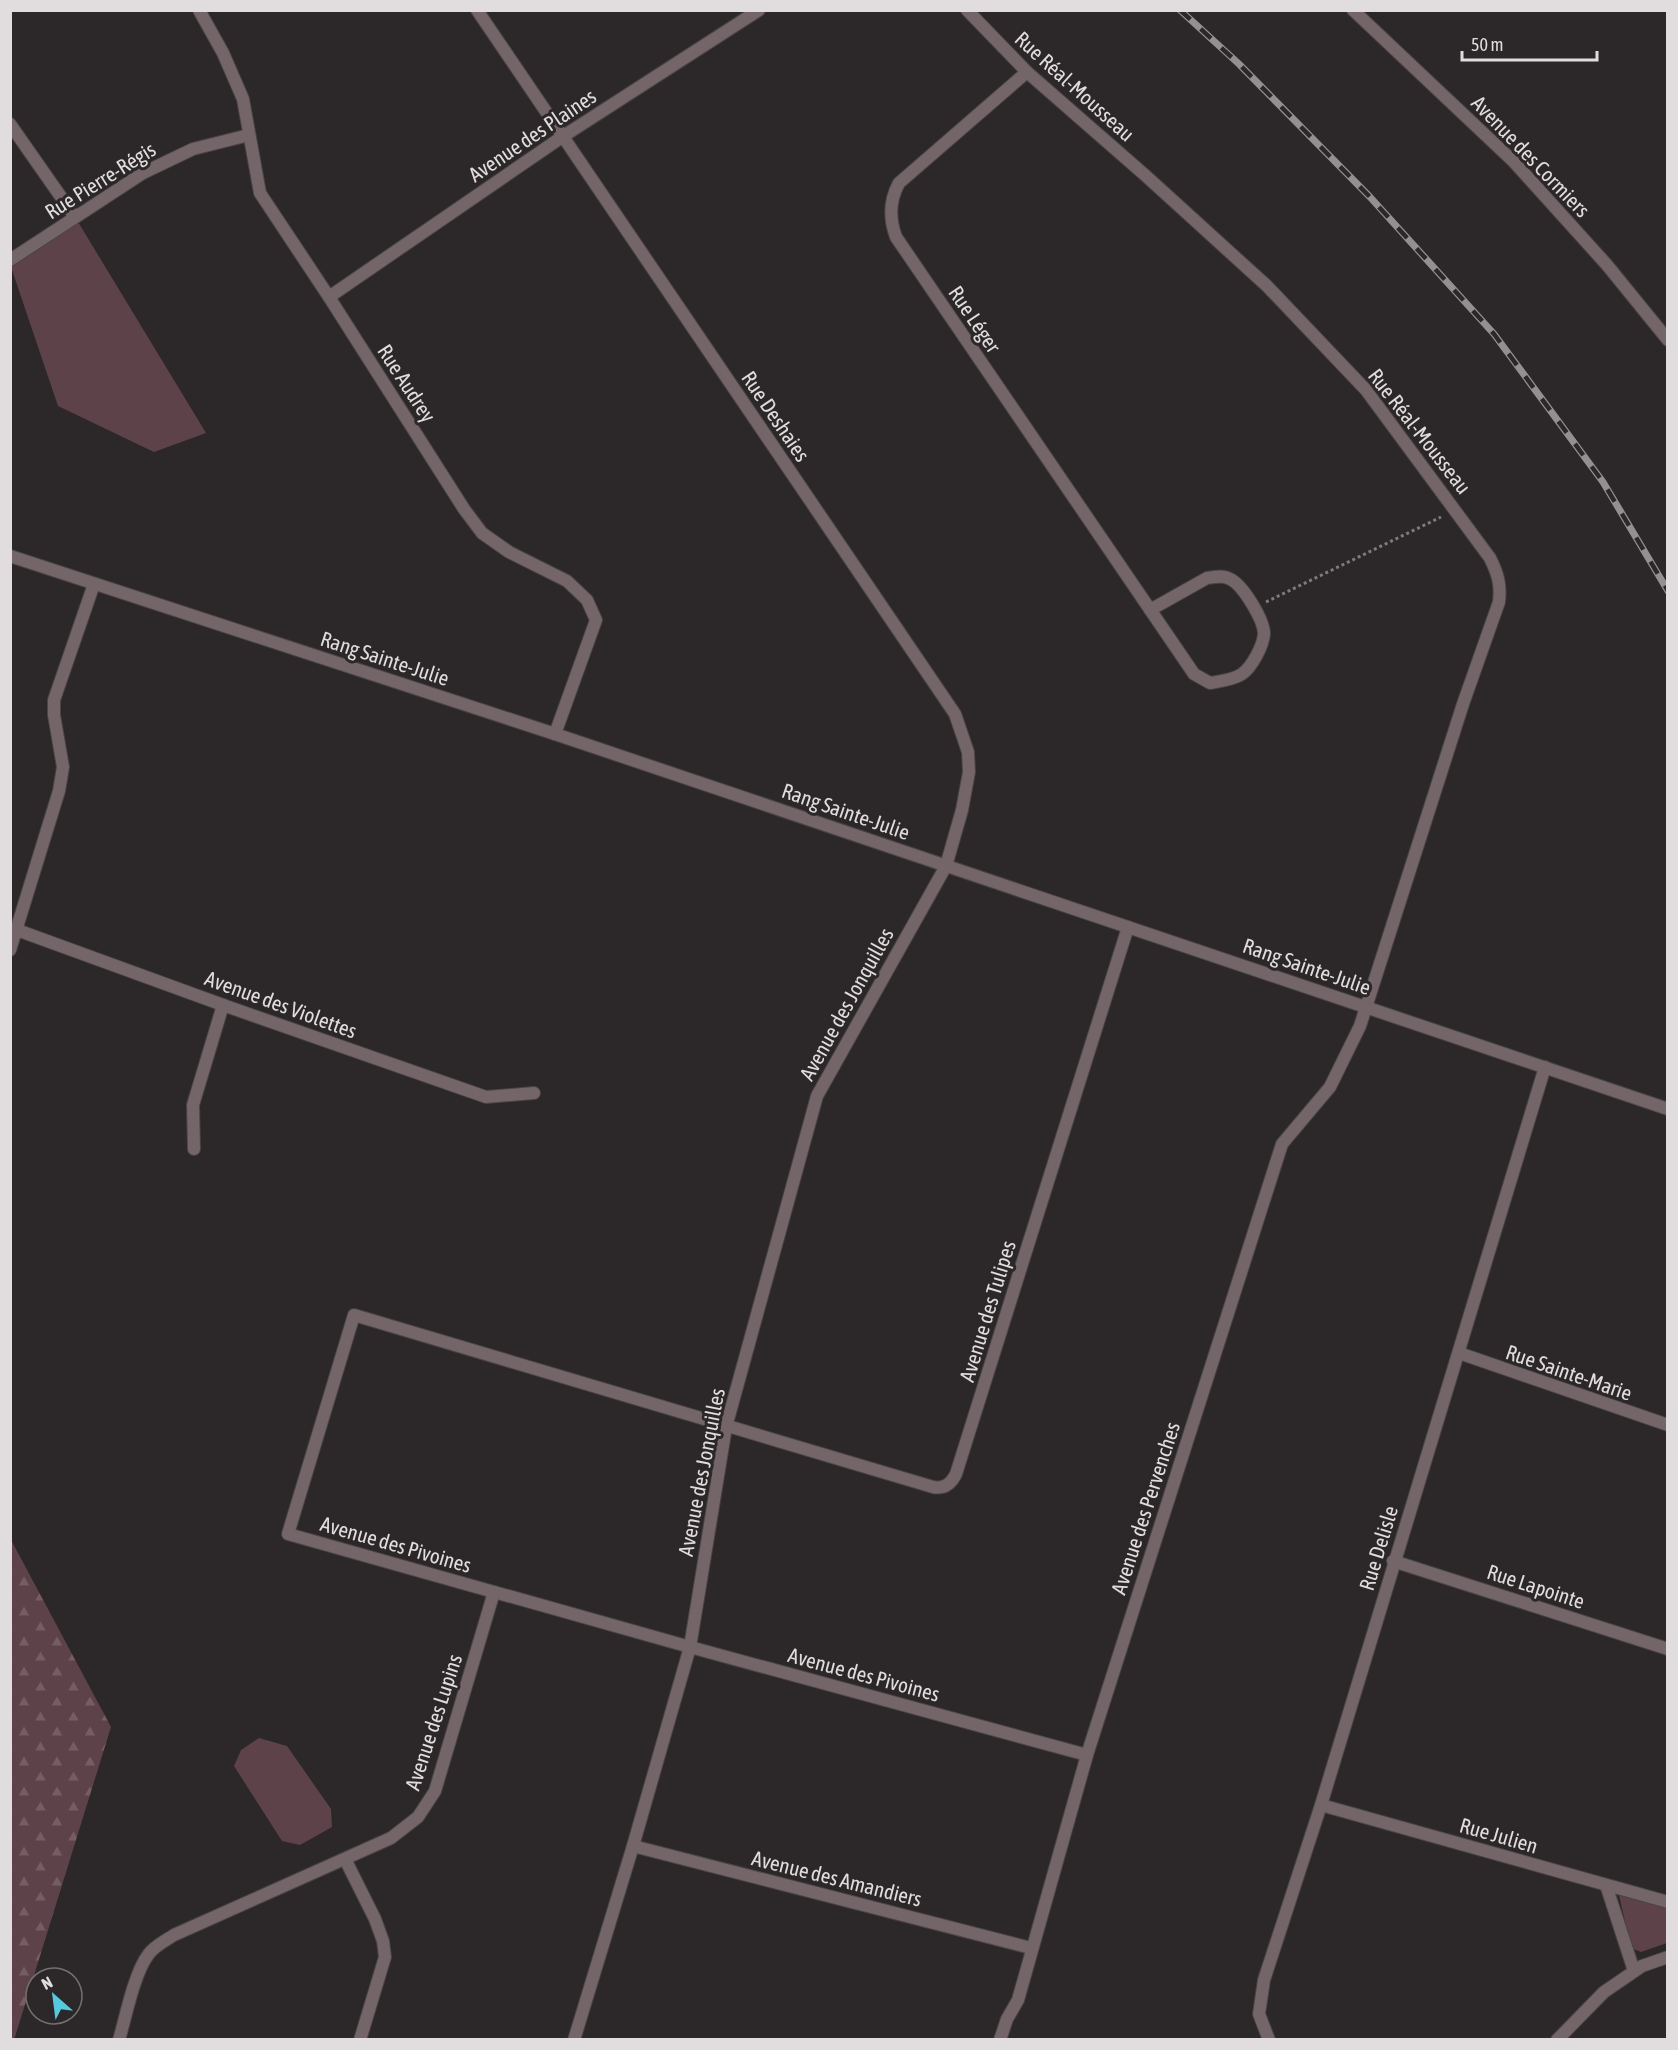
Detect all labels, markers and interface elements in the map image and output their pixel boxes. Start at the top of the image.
scale bar [1462,24,1597,62]
street label: Rue Réal-Mousseau [1010,26,1140,146]
text: 50 m [1471,34,1503,55]
street label: Avenue des Plaines [464,84,600,186]
street label: Avenue des Cormiers [1467,90,1595,222]
street label: Rue Pierre-Régis [40,136,160,224]
street label: Rue Léger [944,281,1006,357]
street label: Rue Audrey [373,340,441,427]
street label: Rue Réal-Mousseau [1364,364,1476,498]
street label: Rue Deshaies [737,366,815,466]
street label: Rang Sainte-Julie [318,626,452,690]
street label: Rang Sainte-Julie [779,778,913,844]
street label: Avenue des Jonquilles [794,924,898,1084]
street label: Rang Sainte-Julie [1240,933,1374,999]
street label: Avenue des Violettes [202,965,360,1043]
street label: Avenue des Tulipes [954,1237,1020,1385]
street label: Rue Sainte-Marie [1503,1339,1635,1405]
street label: Avenue des Jonquilles [673,1386,729,1558]
street label: Avenue des Pervenches [1106,1419,1184,1597]
street label: Rue Delisle [1354,1503,1402,1593]
street label: Avenue des Pivoines [318,1511,474,1577]
street label: Rue Lapointe [1484,1559,1588,1613]
street label: Avenue des Pivoines [786,1642,942,1706]
street label: Avenue des Lupins [400,1651,466,1793]
street label: Rue Julien [1457,1812,1541,1858]
street label: Avenue des Amandiers [750,1845,924,1911]
north arrow [24,1966,84,2026]
text: N [39,1973,55,1993]

